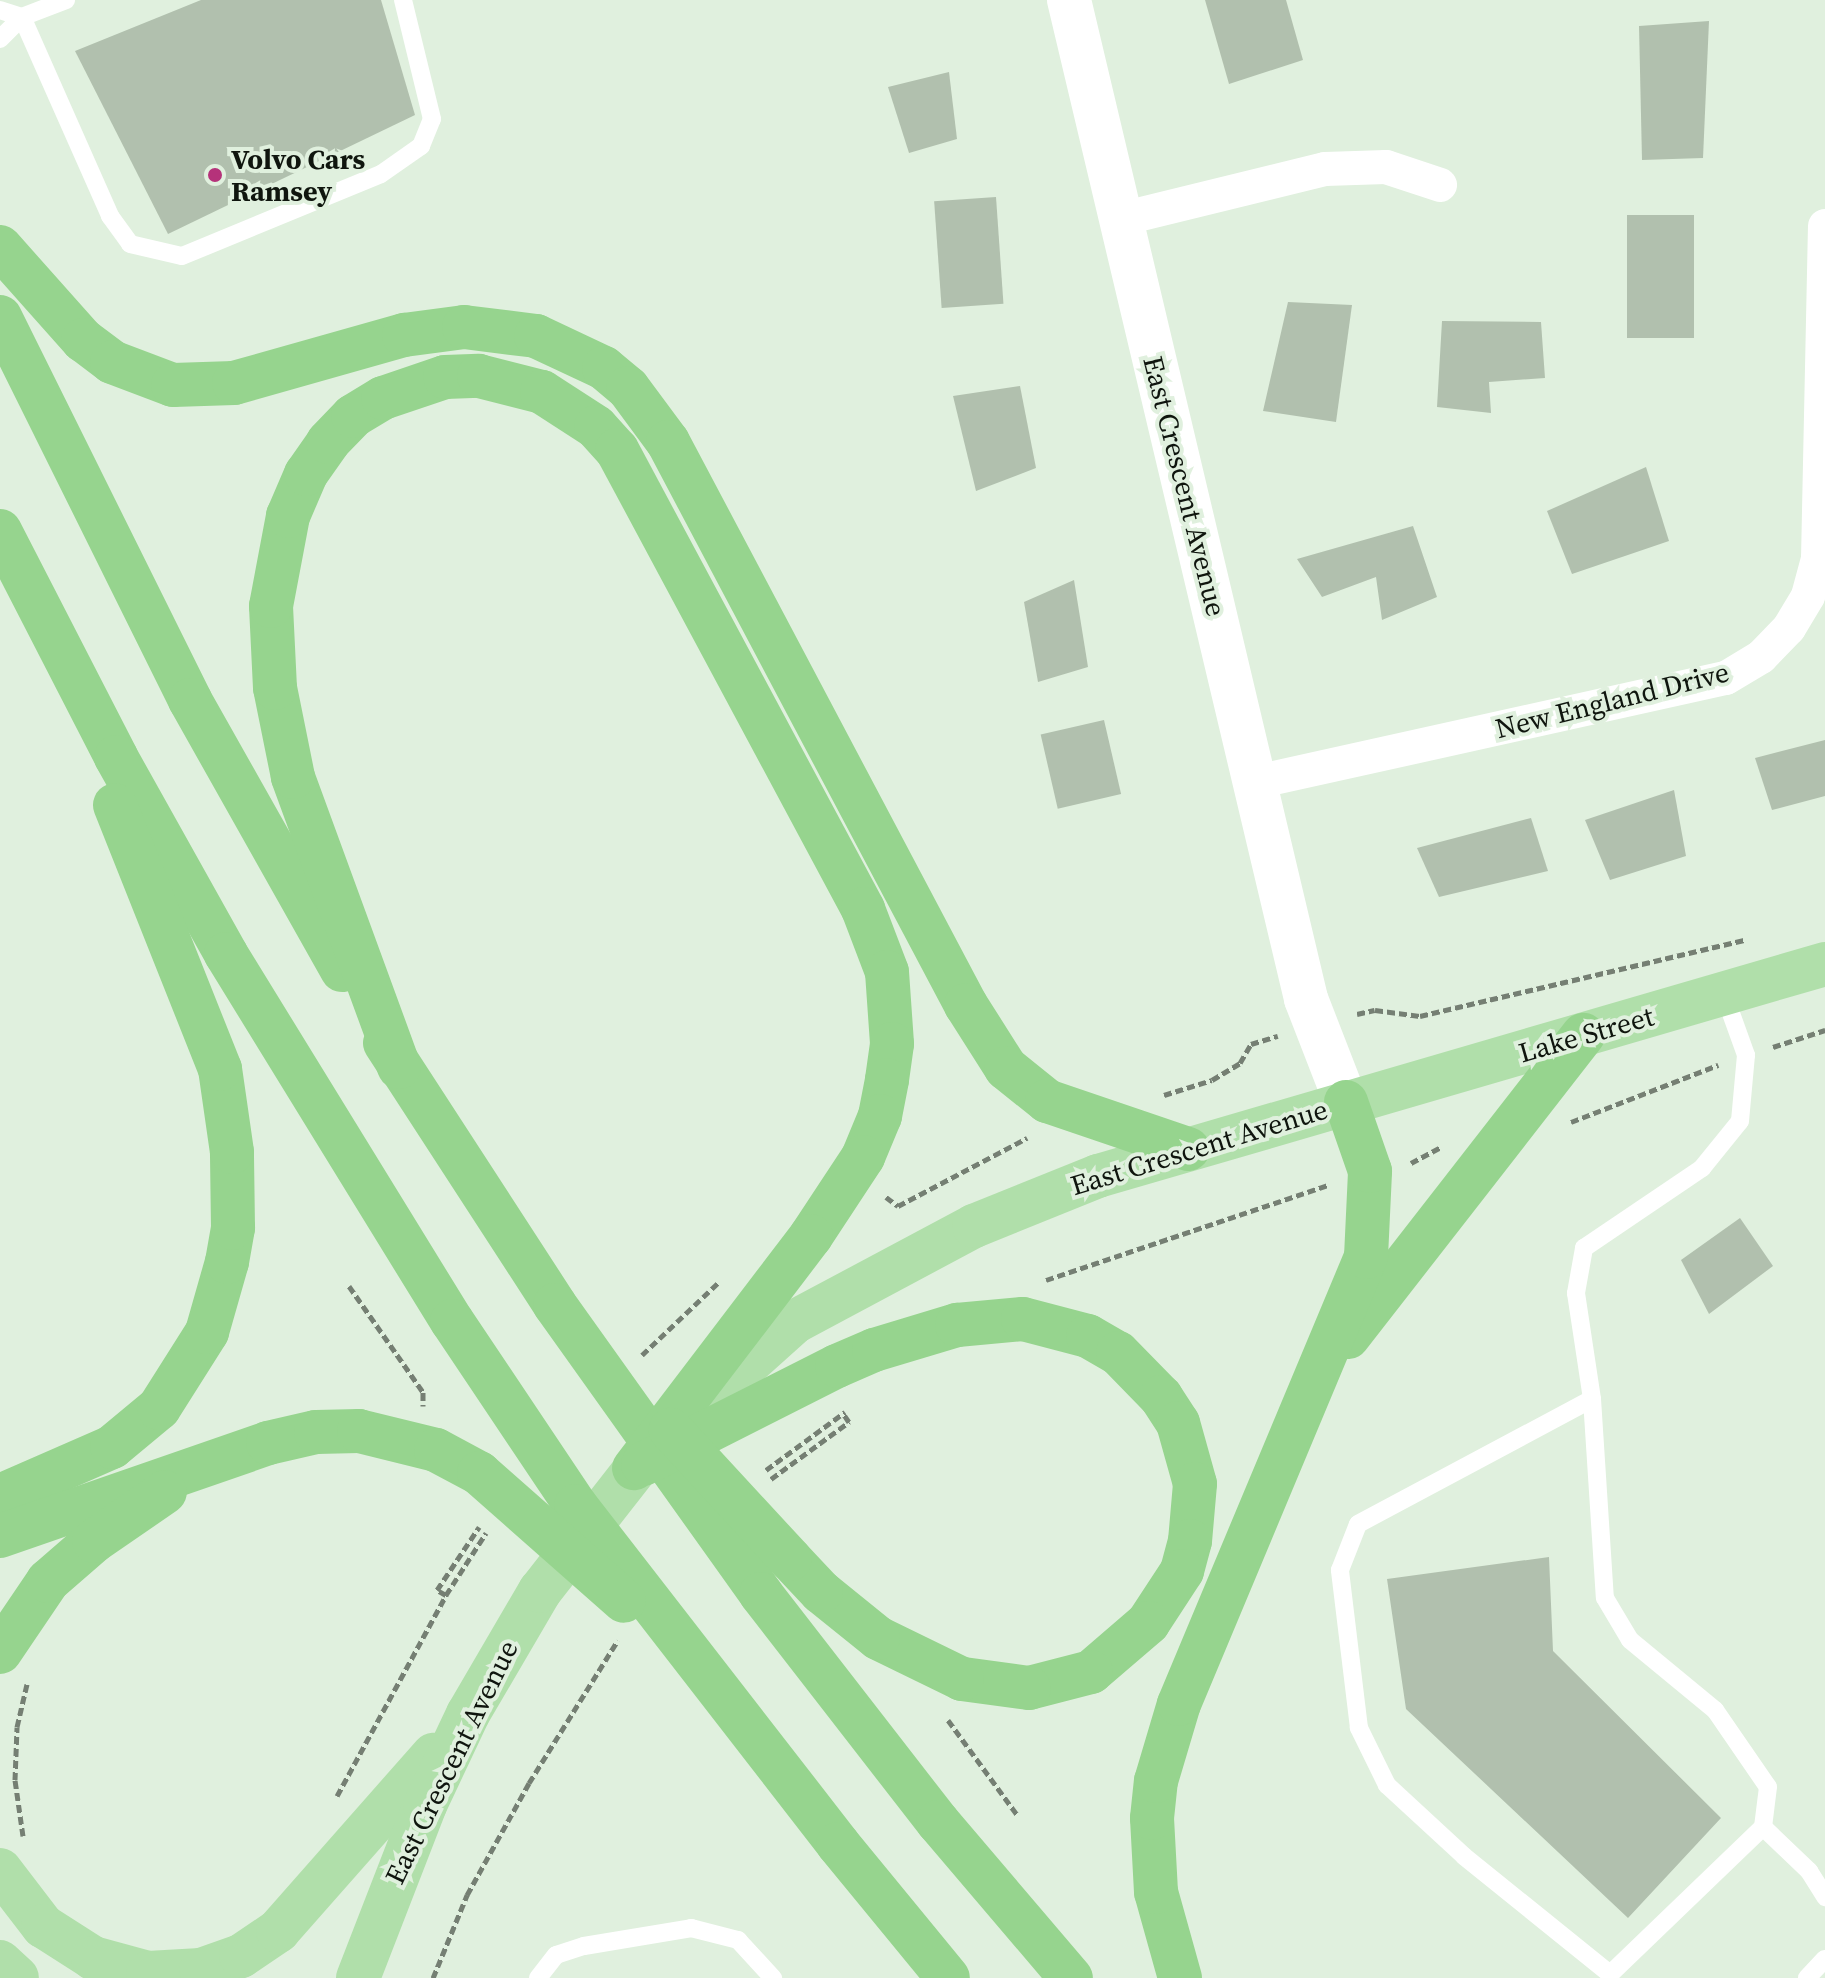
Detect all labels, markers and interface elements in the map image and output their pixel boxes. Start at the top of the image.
place label: Volvo Cars Ramsey [231,142,365,208]
marker: Volvo Cars Ramsey [206,166,224,184]
street label: East Crescent Avenue [1136,352,1234,620]
street label: New England Drive [1492,655,1732,745]
street label: Lake Street [1515,999,1657,1069]
street label: East Crescent Avenue [1066,1092,1332,1202]
street label: East Crescent Avenue [377,1635,525,1889]

